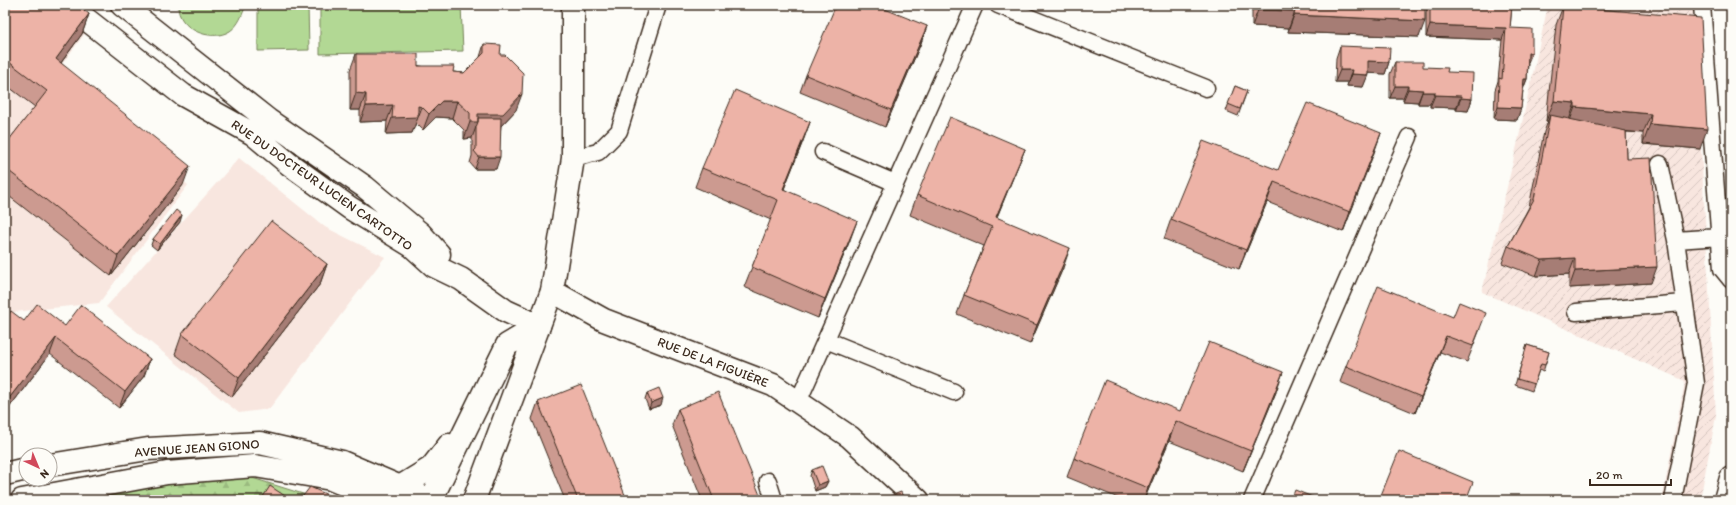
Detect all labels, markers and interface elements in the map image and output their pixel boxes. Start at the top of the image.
street label: RUE DU DOCTEUR LUCIEN CARTOTTO [228,116,416,254]
street label: RUE DE LA FIGUIÈRE [655,334,771,390]
street label: AVENUE JEAN GIONO [134,436,260,460]
north arrow [18,447,58,487]
scale bar [1590,461,1671,487]
text: N [37,467,52,481]
text: 20 m [1596,468,1623,482]

